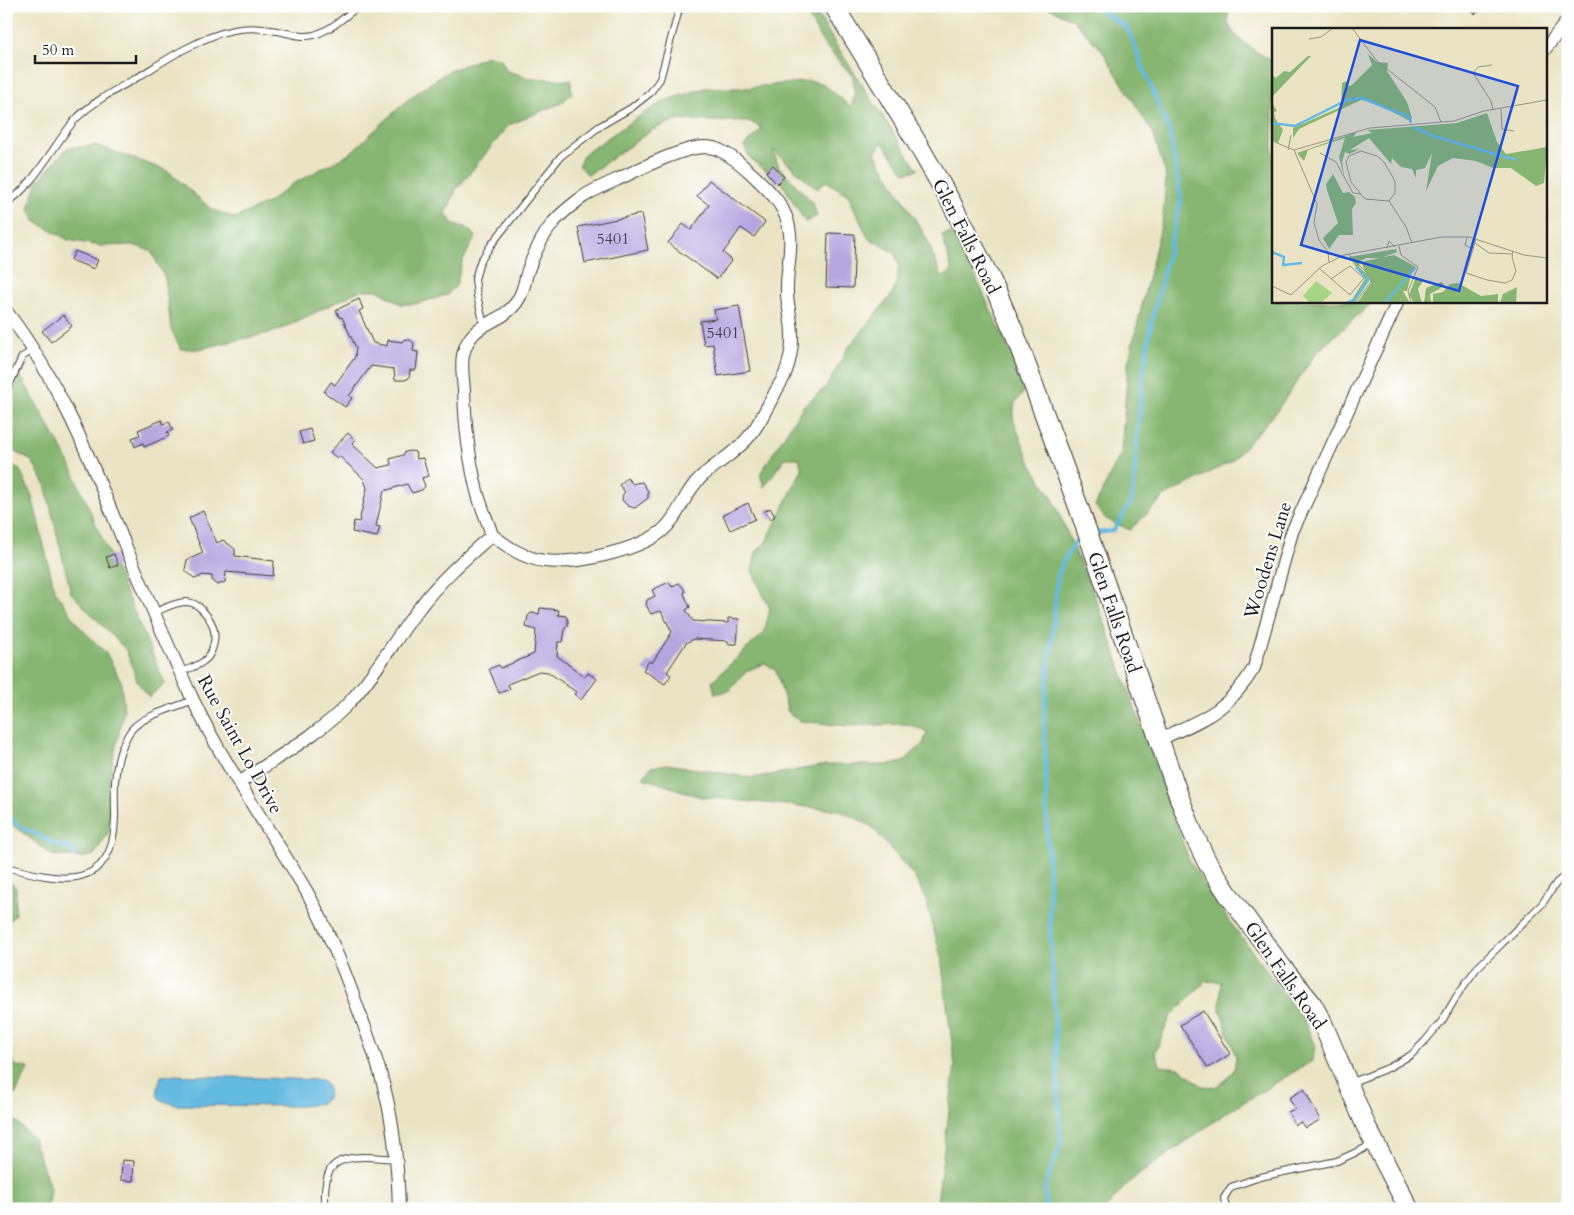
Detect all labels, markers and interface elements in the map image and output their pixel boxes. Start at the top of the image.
inset map [1272,28,1546,302]
scale bar [35,32,136,64]
text: 50 m [42,40,74,60]
street label: Glen Falls Road [926,174,1006,299]
house number: 5401 [597,228,629,250]
house number: 5401 [707,322,739,344]
street label: Woodens Lane [1237,498,1298,623]
street label: Glen Falls Road [1081,548,1147,676]
street label: Rue Saint Lo Drive [191,670,289,819]
street label: Glen Falls Road [1238,916,1332,1035]

